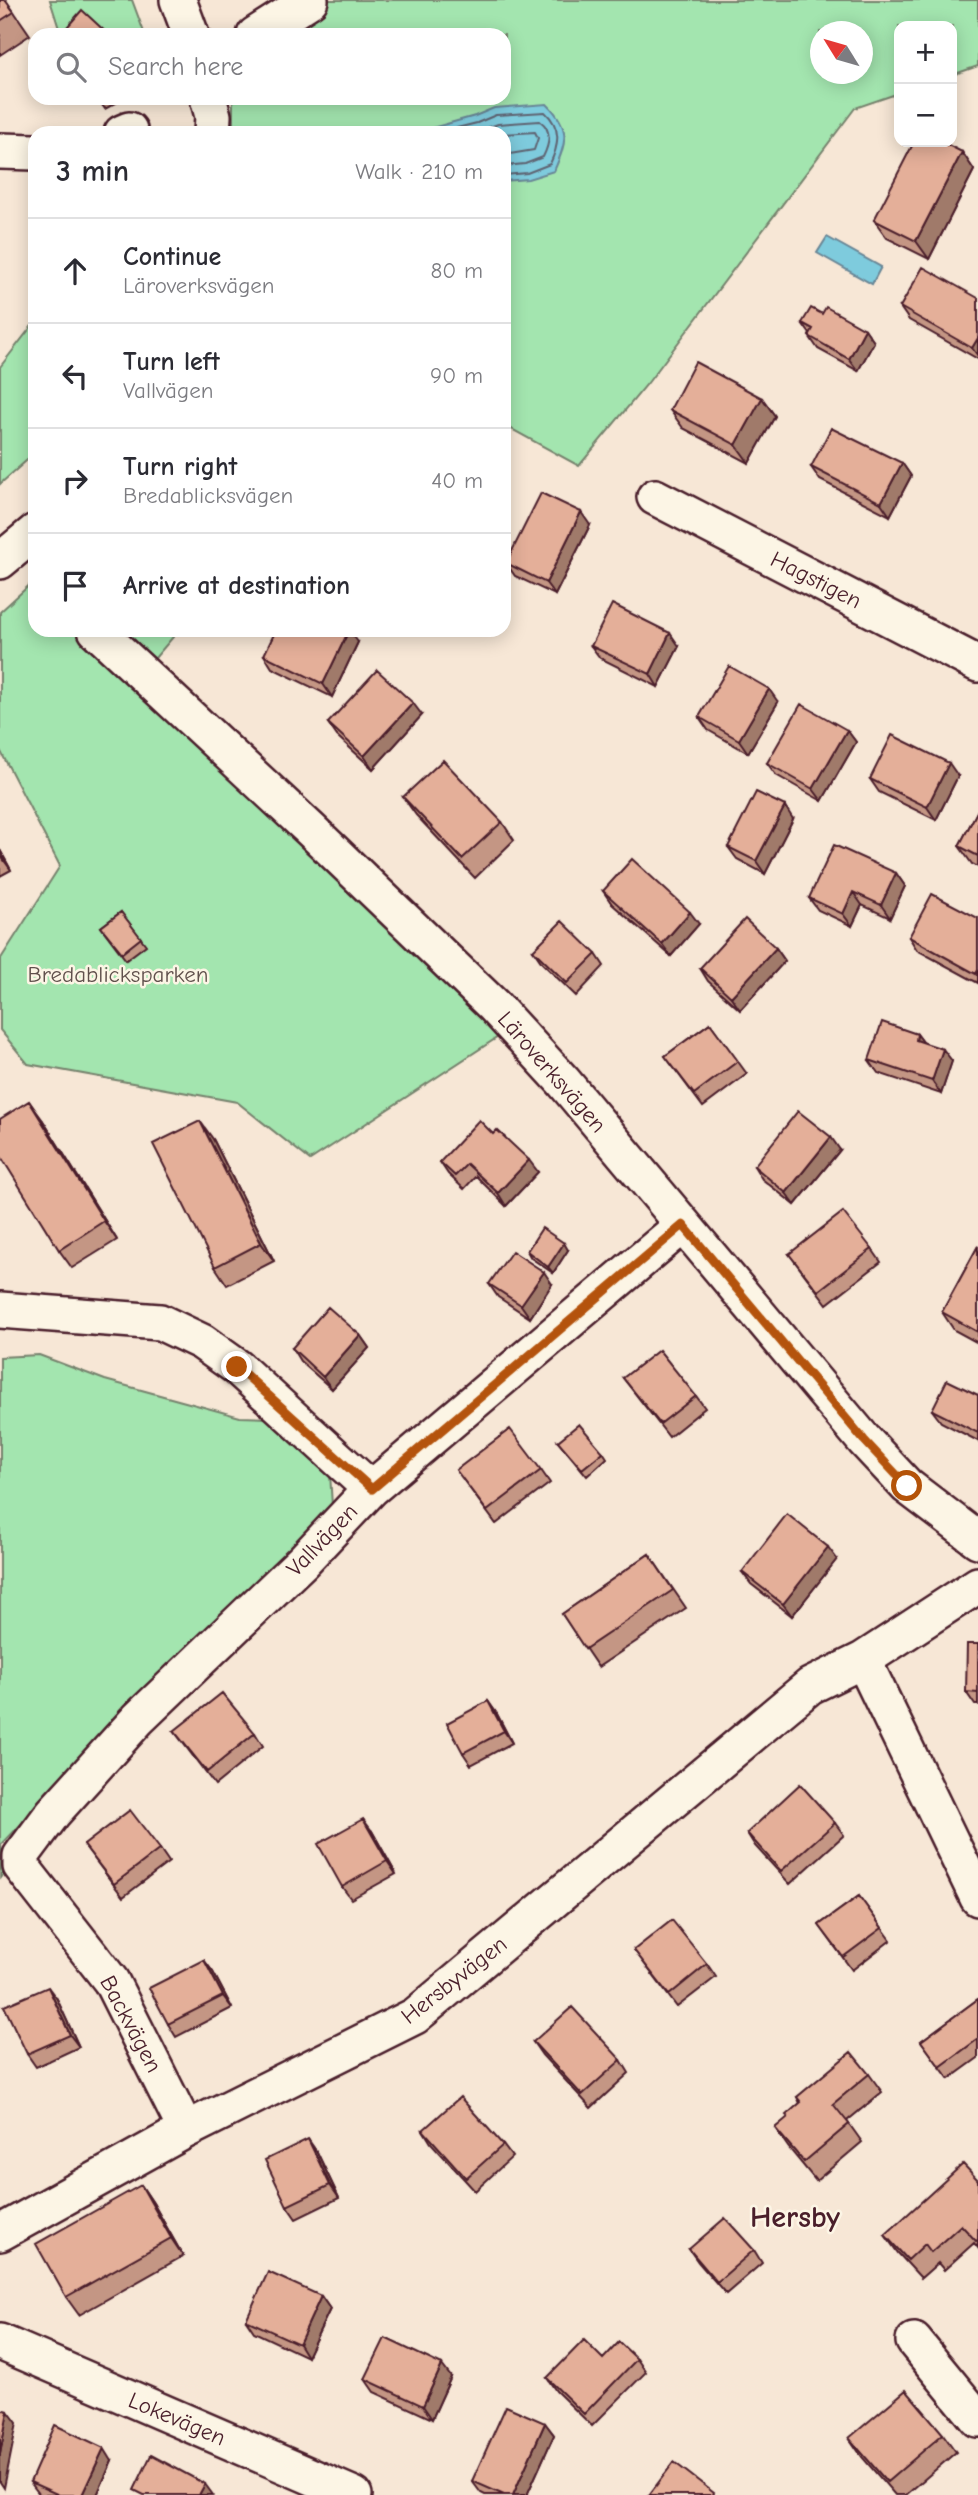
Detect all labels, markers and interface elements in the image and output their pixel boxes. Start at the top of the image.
north arrow [810,21,873,84]
map controls [894,21,957,147]
button: + [894,21,957,84]
search box [28,28,511,105]
icon: search [52,48,90,86]
text: Search here [108,52,243,82]
button: − [894,84,957,147]
text: 3 min [56,154,129,189]
text: Walk · 210 m [355,158,483,185]
text: Continue [123,242,221,272]
icon: ahead [56,252,94,290]
text: 80 m [430,257,483,284]
text: Läroverksvägen [123,272,275,299]
text: Turn left [123,347,220,377]
icon: left [56,357,94,395]
text: 90 m [430,362,483,389]
text: Vallvägen [123,377,213,404]
text: Turn right [123,452,237,482]
icon: right [56,462,94,500]
text: 40 m [431,467,483,494]
text: Bredablicksvägen [123,482,293,509]
street label: Hagstigen [766,546,866,614]
icon: arrive [56,567,94,605]
text: Arrive at destination [123,571,350,601]
park label: Bredablicksparken [28,961,209,988]
street label: Läroverksvägen [492,1006,612,1138]
route end [221,1351,252,1382]
route start [891,1470,922,1501]
street label: Vallvägen [281,1498,363,1582]
street label: Hersbyvägen [396,1930,512,2030]
street label: Backvägen [94,1971,168,2077]
district label: Hersby [750,2200,840,2235]
street label: Lokevägen [124,2386,230,2452]

